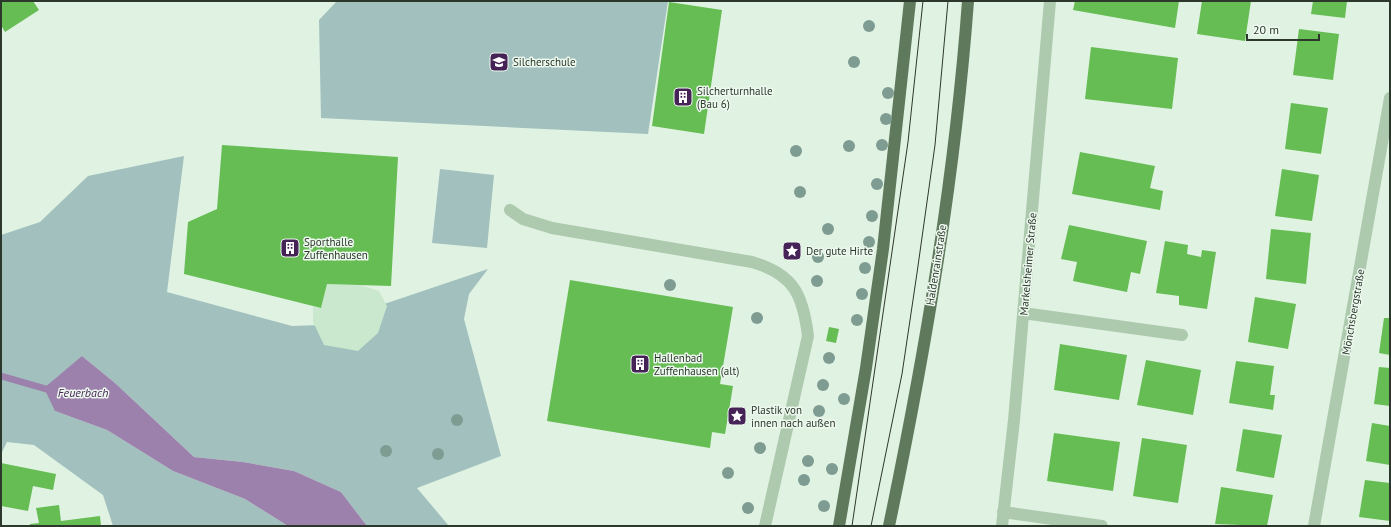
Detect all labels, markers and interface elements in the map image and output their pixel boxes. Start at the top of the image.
scale bar [1247,16,1319,42]
text: 20 m [1253,22,1279,37]
school or university icon: Silcherschule [488,51,510,73]
place label: Silcherschule [513,55,576,69]
place label: Silcherturnhalle (Bau 6) [697,84,773,111]
building icon: Silcherturnhalle (Bau 6) [672,86,694,108]
street label: Markelsheimer Straße [1017,212,1040,316]
street label: Haldenrainstraße [923,223,949,306]
place label: Sporthalle Zuffenhausen [304,235,368,262]
building icon: Sporthalle Zuffenhausen [279,237,301,259]
place icon: Der gute Hirte [781,240,803,262]
place label: Der gute Hirte [806,244,873,258]
street label: Mönchsbergstraße [1339,268,1368,356]
place label: Hallenbad Zuffenhausen (alt) [654,351,739,378]
building icon: Hallenbad Zuffenhausen (alt) [629,353,651,375]
water label: Feuerbach [58,385,108,400]
place label: Plastik von innen nach außen [751,403,835,430]
place icon: Plastik von innen nach außen [726,405,748,427]

